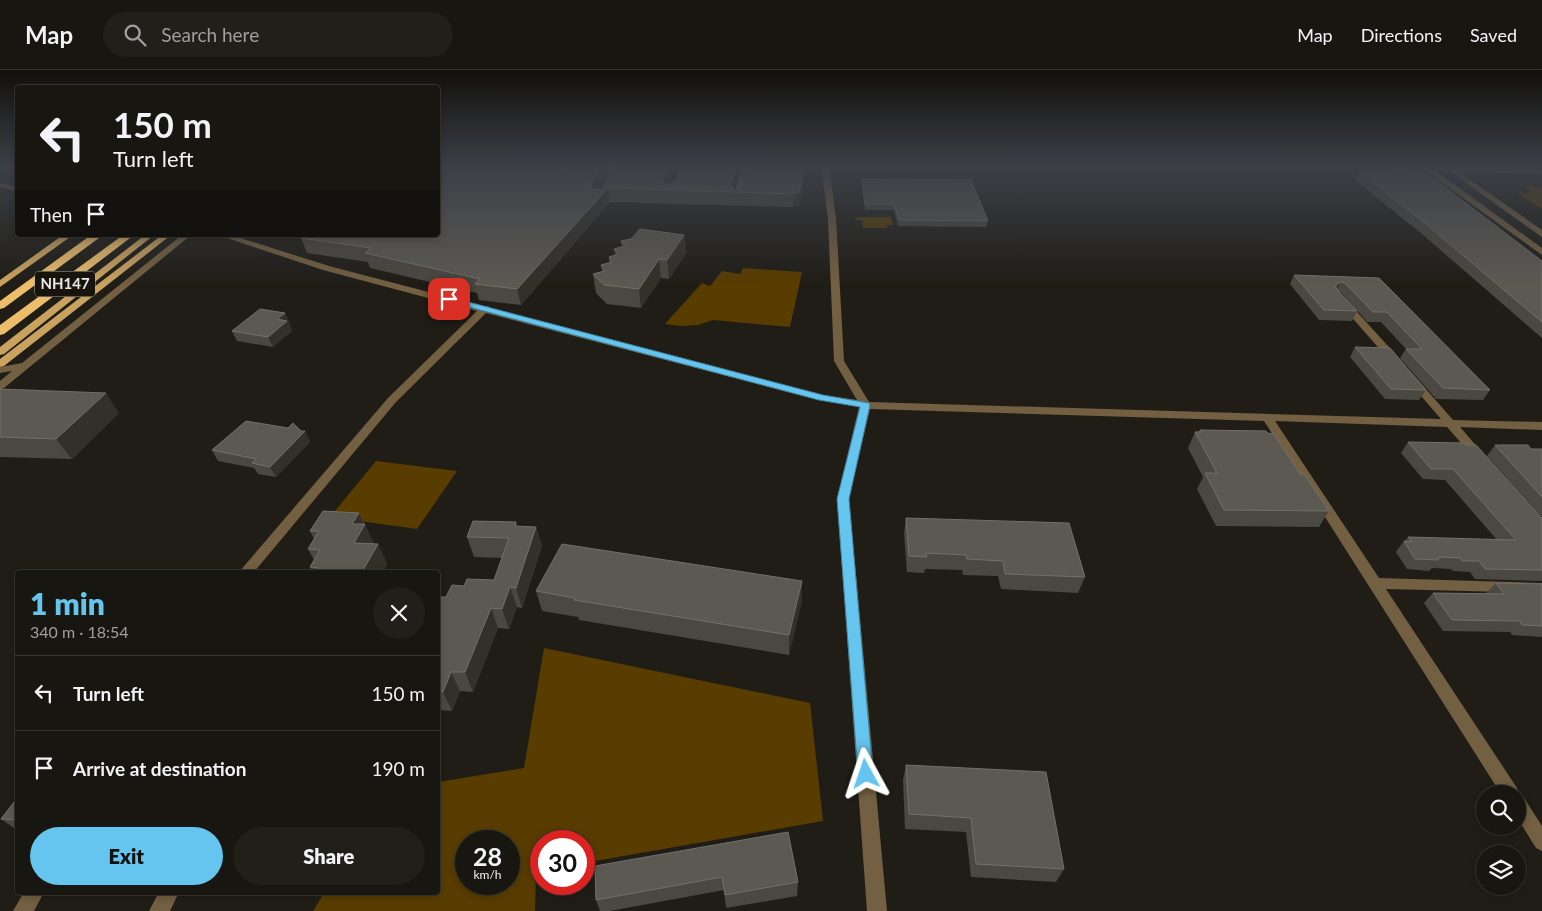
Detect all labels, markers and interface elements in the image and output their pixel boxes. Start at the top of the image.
search box [103,12,453,57]
text: Map [25,20,73,49]
icon: search [121,21,149,49]
text: Search here [161,23,259,46]
text: Map [1297,24,1333,46]
text: Directions [1361,24,1442,46]
text: Saved [1470,24,1517,46]
text: 150 m [113,103,212,145]
icon: left [30,105,95,170]
text: Turn left [113,145,194,172]
icon: arrive [82,200,110,228]
text: Then [30,203,72,226]
road number: NH147 [35,272,95,296]
pin [428,278,470,320]
icon: arrive [435,285,463,313]
text: 1 min [30,585,105,621]
button: close [373,587,425,639]
text: 340 m · 18:54 [30,622,129,641]
icon: left [30,679,58,707]
text: Turn left [73,682,144,705]
text: 150 m [371,682,425,705]
position arrow [839,747,891,799]
icon: arrive [30,754,58,782]
text: Arrive at destination [73,757,246,780]
text: 190 m [371,757,425,780]
map controls [1476,785,1526,895]
button: search [1476,785,1526,835]
button: Exit [30,827,223,885]
button: Share [233,827,425,885]
speed limit sign: 30 [530,830,595,895]
text: 28 [473,841,502,871]
button: layers [1476,845,1526,895]
text: km/h [473,867,502,882]

